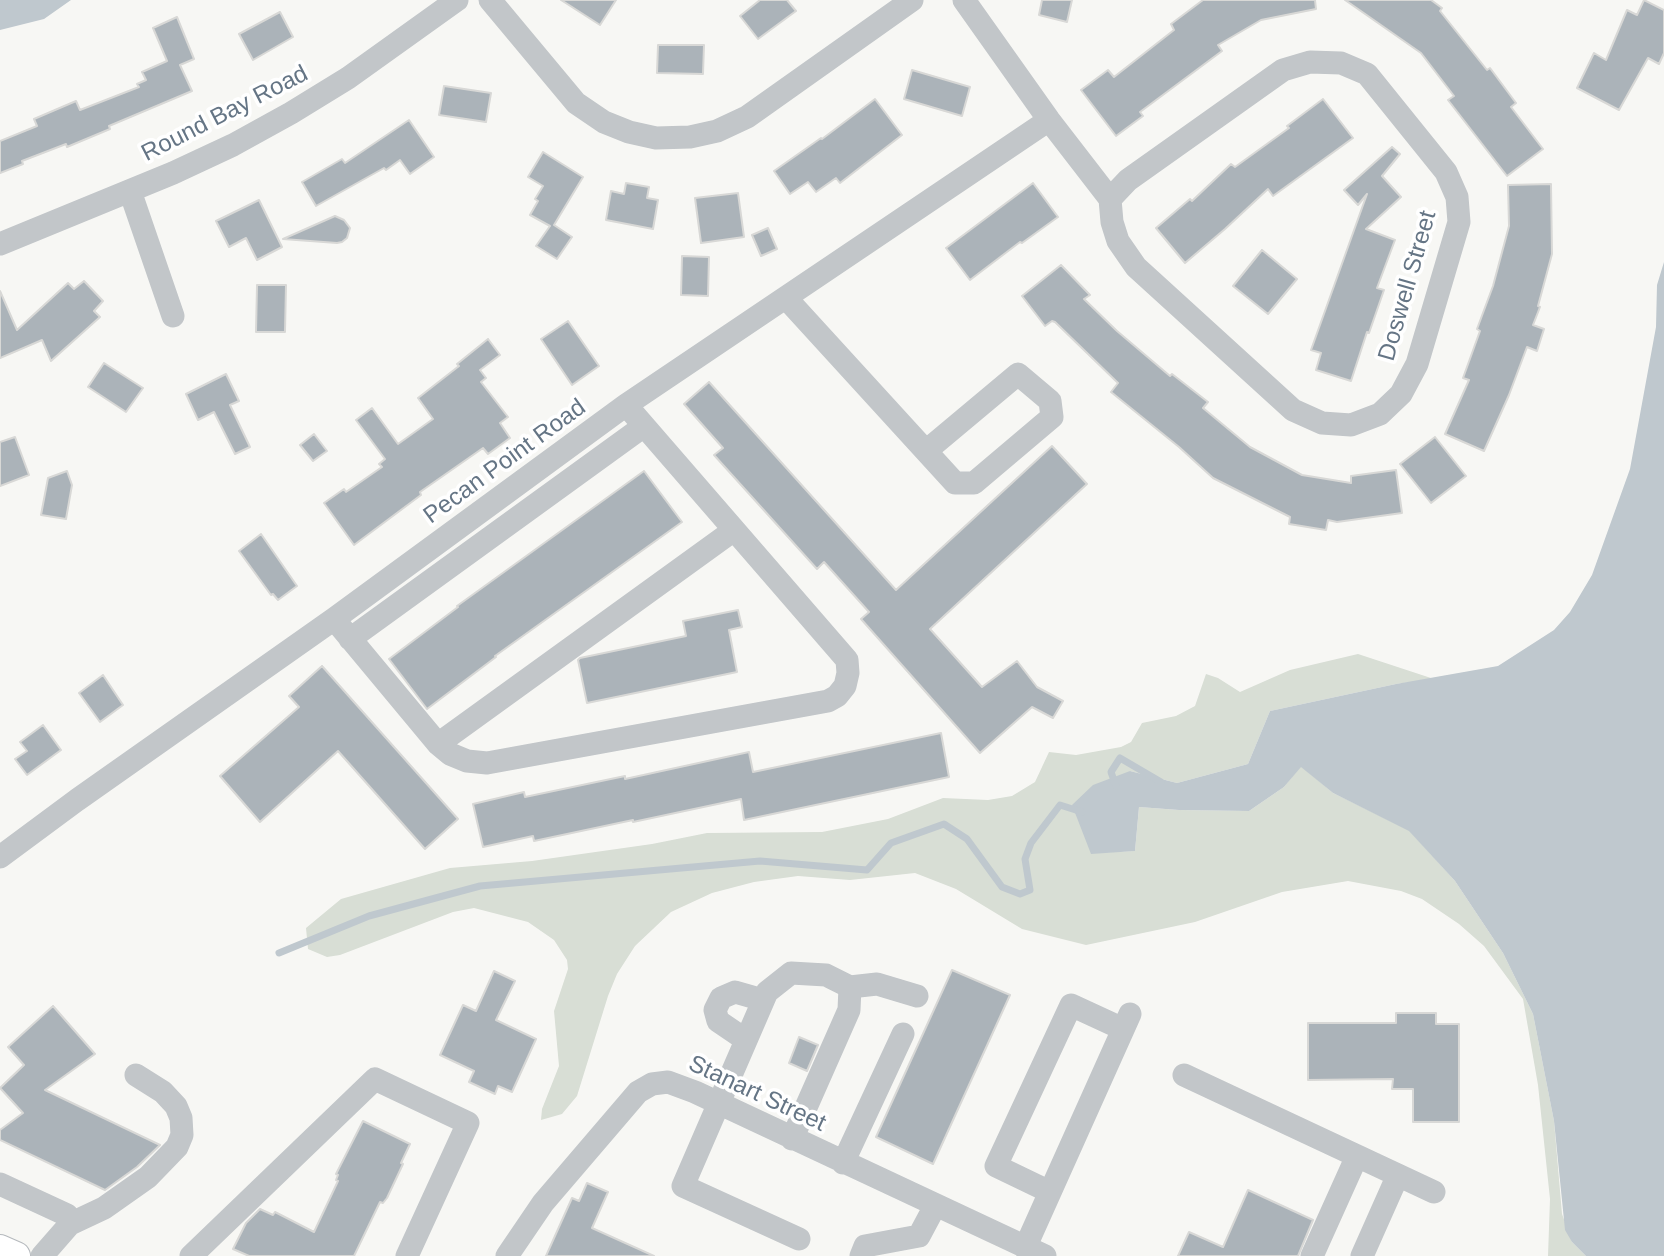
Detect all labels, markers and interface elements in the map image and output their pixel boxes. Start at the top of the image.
street label: Round Bay Road [137,60,313,168]
street label: Doswell Street [1373,208,1443,364]
street label: Pecan Point Road [418,393,592,531]
street label: Stanart Street [684,1050,830,1138]

